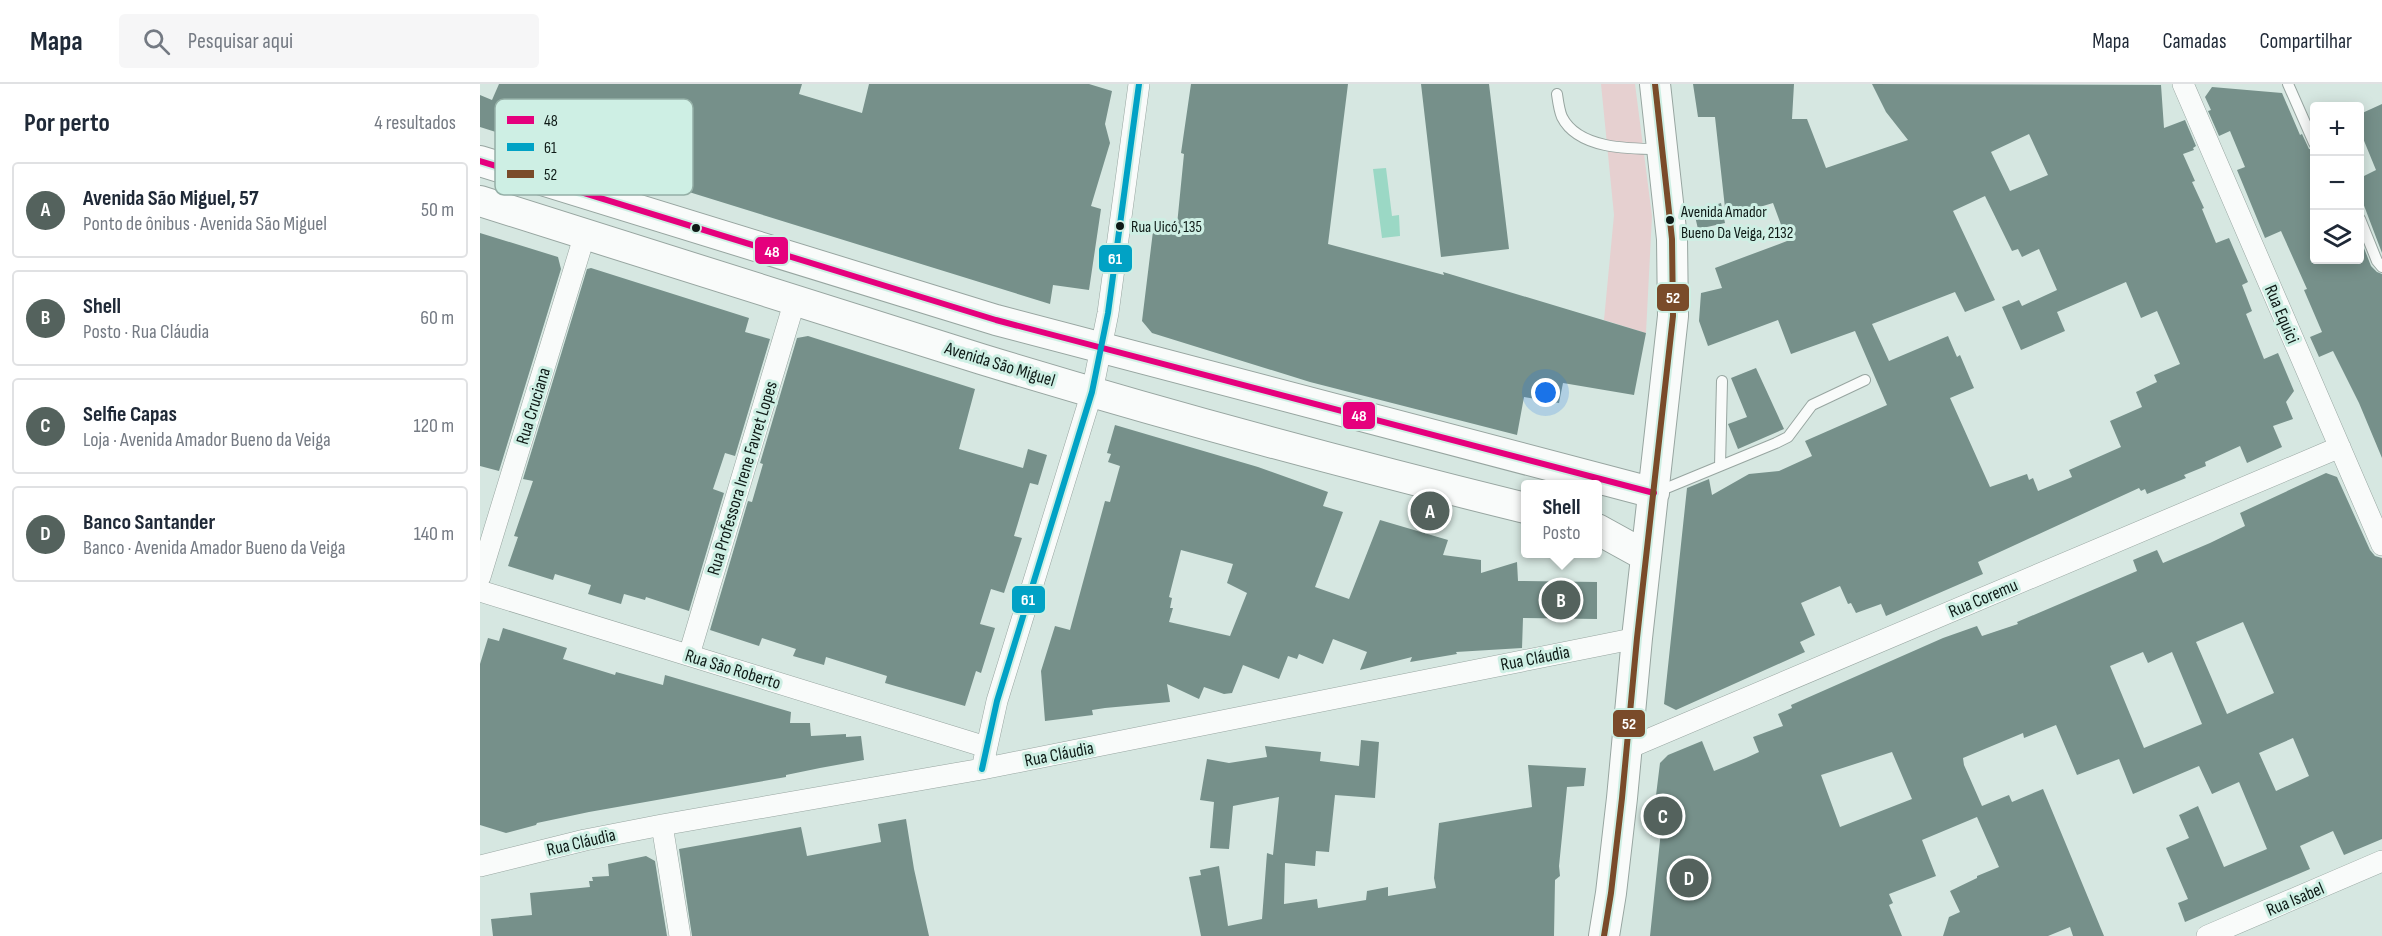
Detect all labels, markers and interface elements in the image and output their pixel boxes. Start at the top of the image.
search box [119,14,539,68]
text: Mapa [30,25,83,58]
icon: search [140,25,173,58]
text: Pesquisar aqui [188,28,293,55]
text: Mapa [2092,29,2130,54]
text: Camadas [2163,29,2226,54]
text: Compartilhar [2259,29,2352,54]
legend [495,99,693,195]
map controls [2310,102,2364,264]
button: + [2310,102,2364,156]
text: Por perto [24,108,110,139]
text: 4 resultados [374,111,456,135]
text: 48 [544,112,558,131]
text: 61 [544,139,557,158]
button: − [2310,156,2364,210]
text: 52 [544,166,557,185]
text: Avenida São Miguel, 57 [83,185,259,212]
text: A [41,198,50,222]
text: 50 m [421,198,454,222]
place label: Avenida Amador Bueno Da Veiga, 2132 [1680,203,1793,243]
button: layers [2310,210,2364,264]
text: Ponto de ônibus · Avenida São Miguel [83,212,327,236]
marker: Avenida Amador Bueno Da Veiga, 2132 [1664,214,1676,226]
place label: Rua Uicó, 135 [1131,218,1202,237]
marker: Rua Uicó, 135 [1114,220,1126,232]
unlabelled marker [690,222,702,234]
line badge: 48 [754,236,789,265]
text: 48 [764,243,780,262]
line badge: 61 [1098,244,1133,273]
text: 61 [1108,250,1123,269]
street label: Rua Equici [2260,282,2303,347]
line badge: 52 [1656,283,1690,312]
text: 52 [1666,289,1680,308]
text: Shell [83,293,121,320]
text: B [41,306,50,330]
text: 60 m [420,306,454,330]
text: Posto · Rua Cláudia [83,320,209,344]
street label: Avenida São Miguel [941,337,1058,391]
street label: Rua Cruciana [512,365,555,447]
your location [1531,378,1560,407]
street label: Rua Professora Irene Favret Lopes [703,379,782,578]
text: Selfie Capas [83,401,177,428]
line badge: 48 [1342,401,1376,430]
text: 48 [1351,407,1367,426]
text: C [40,414,51,438]
text: 120 m [414,414,454,438]
text: Loja · Avenida Amador Bueno da Veiga [83,428,331,452]
popup [1521,480,1602,558]
pin: A [1410,488,1450,534]
text: Shell [1542,494,1580,521]
text: Banco Santander [83,509,215,536]
text: Posto [1542,521,1581,545]
text: D [40,522,51,546]
text: 140 m [414,522,454,546]
text: Banco · Avenida Amador Bueno da Veiga [83,536,345,560]
street label: Rua Coremu [1946,575,2021,622]
pin: B [1542,578,1580,622]
line badge: 61 [1011,585,1046,614]
text: 61 [1021,591,1036,610]
street label: Rua Cláudia [1499,641,1571,675]
street label: Rua São Roberto [682,645,783,694]
line badge: 52 [1612,709,1646,738]
text: 52 [1622,715,1636,734]
street label: Rua Cláudia [1023,737,1095,771]
pin: C [1644,794,1682,838]
street label: Rua Cláudia [545,824,618,861]
pin: D [1670,856,1708,900]
street label: Rua Isabel [2263,878,2327,921]

